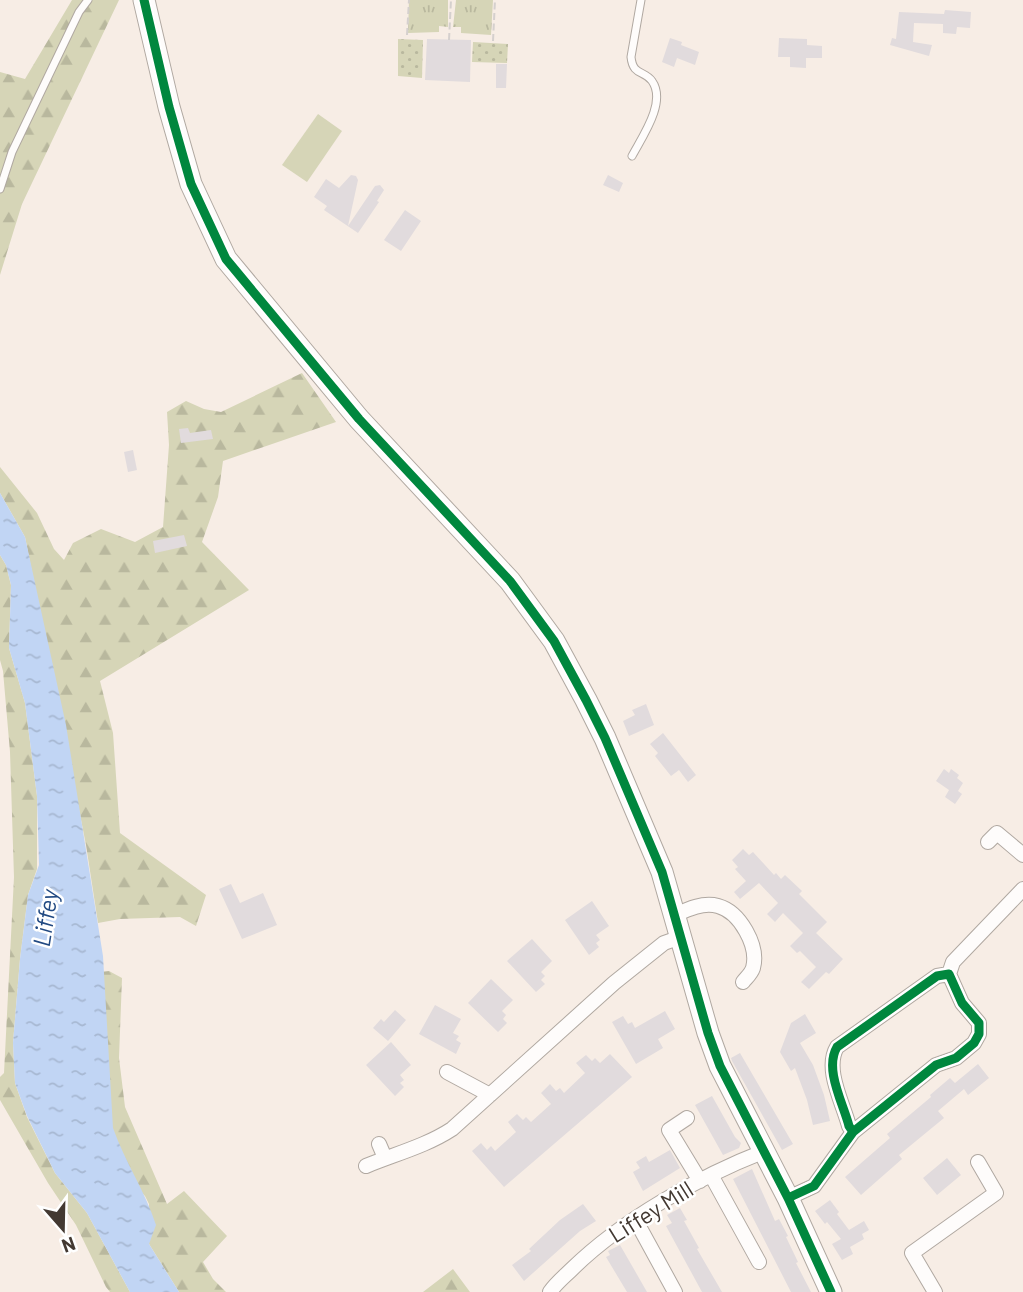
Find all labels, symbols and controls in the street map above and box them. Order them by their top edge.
water label: Liffey [26,886,64,948]
street label: Liffey Mill [603,1174,698,1248]
north arrow [28,1194,98,1264]
text: N [59,1232,79,1258]

